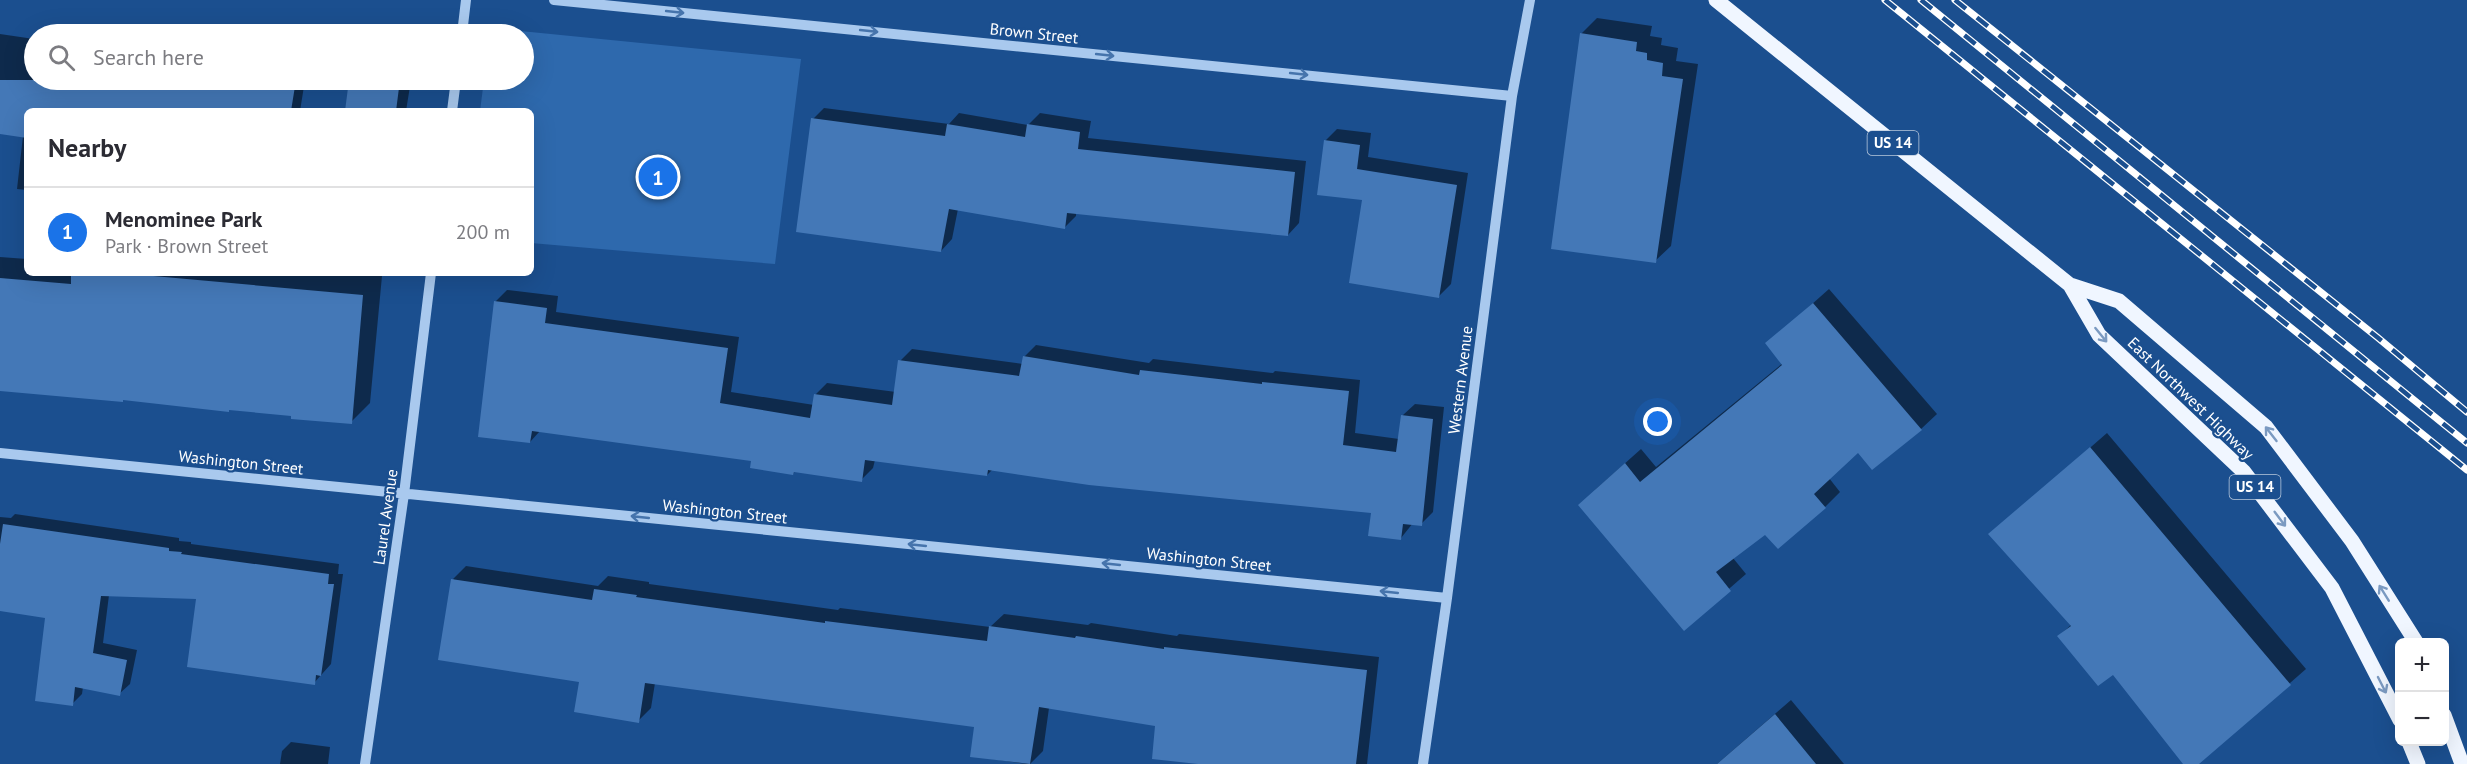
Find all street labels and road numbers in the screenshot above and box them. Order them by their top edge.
street label: Brown Street [989,18,1080,48]
road number: US 14 [1868,131,1918,155]
street label: Western Avenue [1443,325,1477,435]
street label: East Northwest Highway [2124,332,2259,464]
street label: Washington Street [178,446,305,479]
street label: Laurel Avenue [368,468,402,566]
road number: US 14 [2230,475,2280,499]
street label: Washington Street [662,495,789,528]
street label: Washington Street [1146,543,1273,576]

